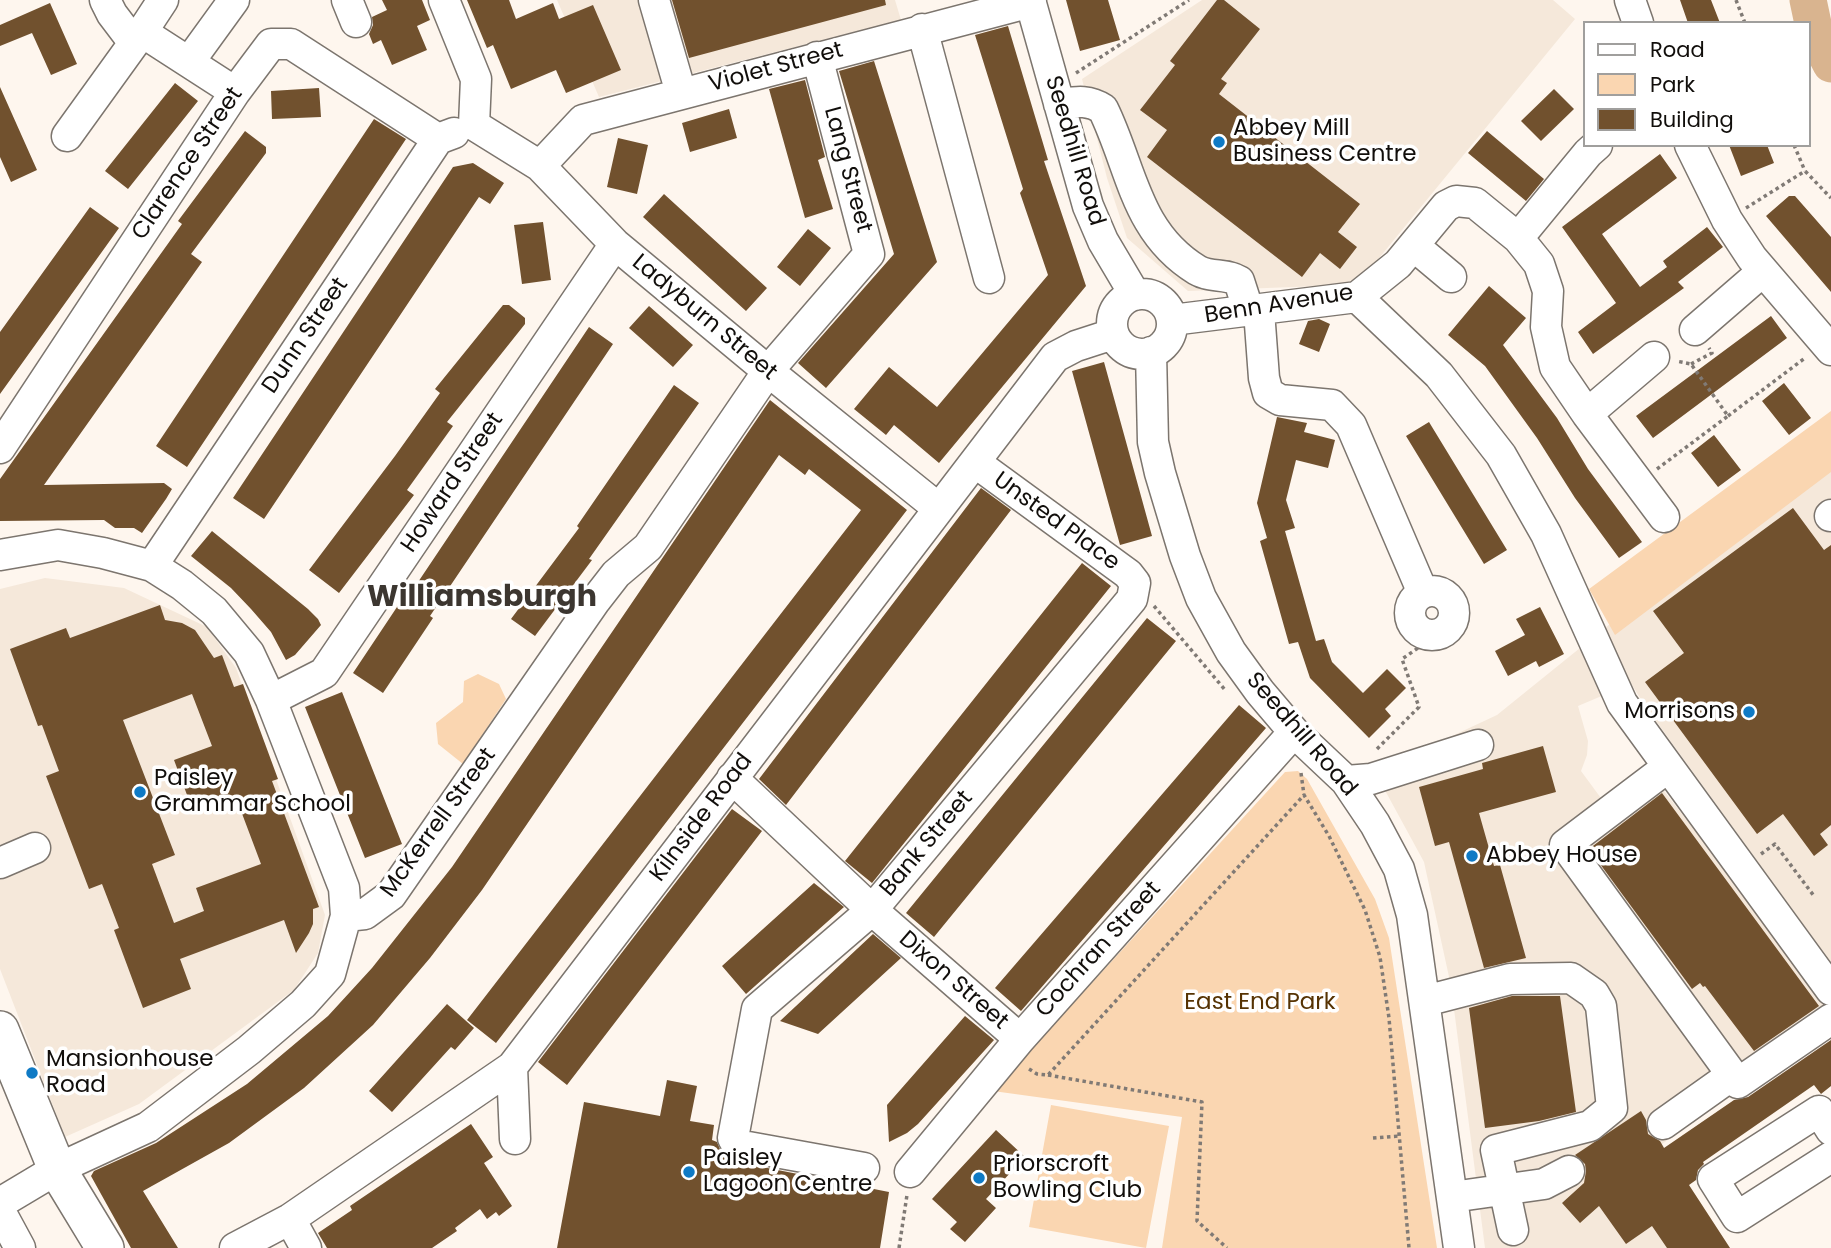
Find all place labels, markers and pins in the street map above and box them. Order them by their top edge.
place label: Abbey Mill Business Centre [1233,115,1417,169]
marker: Abbey Mill Business Centre [1211,134,1227,150]
place label: Morrisons [1624,698,1735,726]
marker: Morrisons [1741,704,1757,720]
place label: Paisley Grammar School [154,765,351,819]
marker: Paisley Grammar School [132,784,148,800]
place label: Abbey House [1486,842,1638,870]
marker: Abbey House [1464,848,1480,864]
place label: Mansionhouse Road [46,1046,214,1100]
marker: Mansionhouse Road [24,1065,40,1081]
place label: Paisley Lagoon Centre [703,1145,872,1199]
place label: Priorscroft Bowling Club [993,1151,1142,1205]
marker: Paisley Lagoon Centre [681,1164,697,1180]
marker: Priorscroft Bowling Club [971,1170,987,1186]

